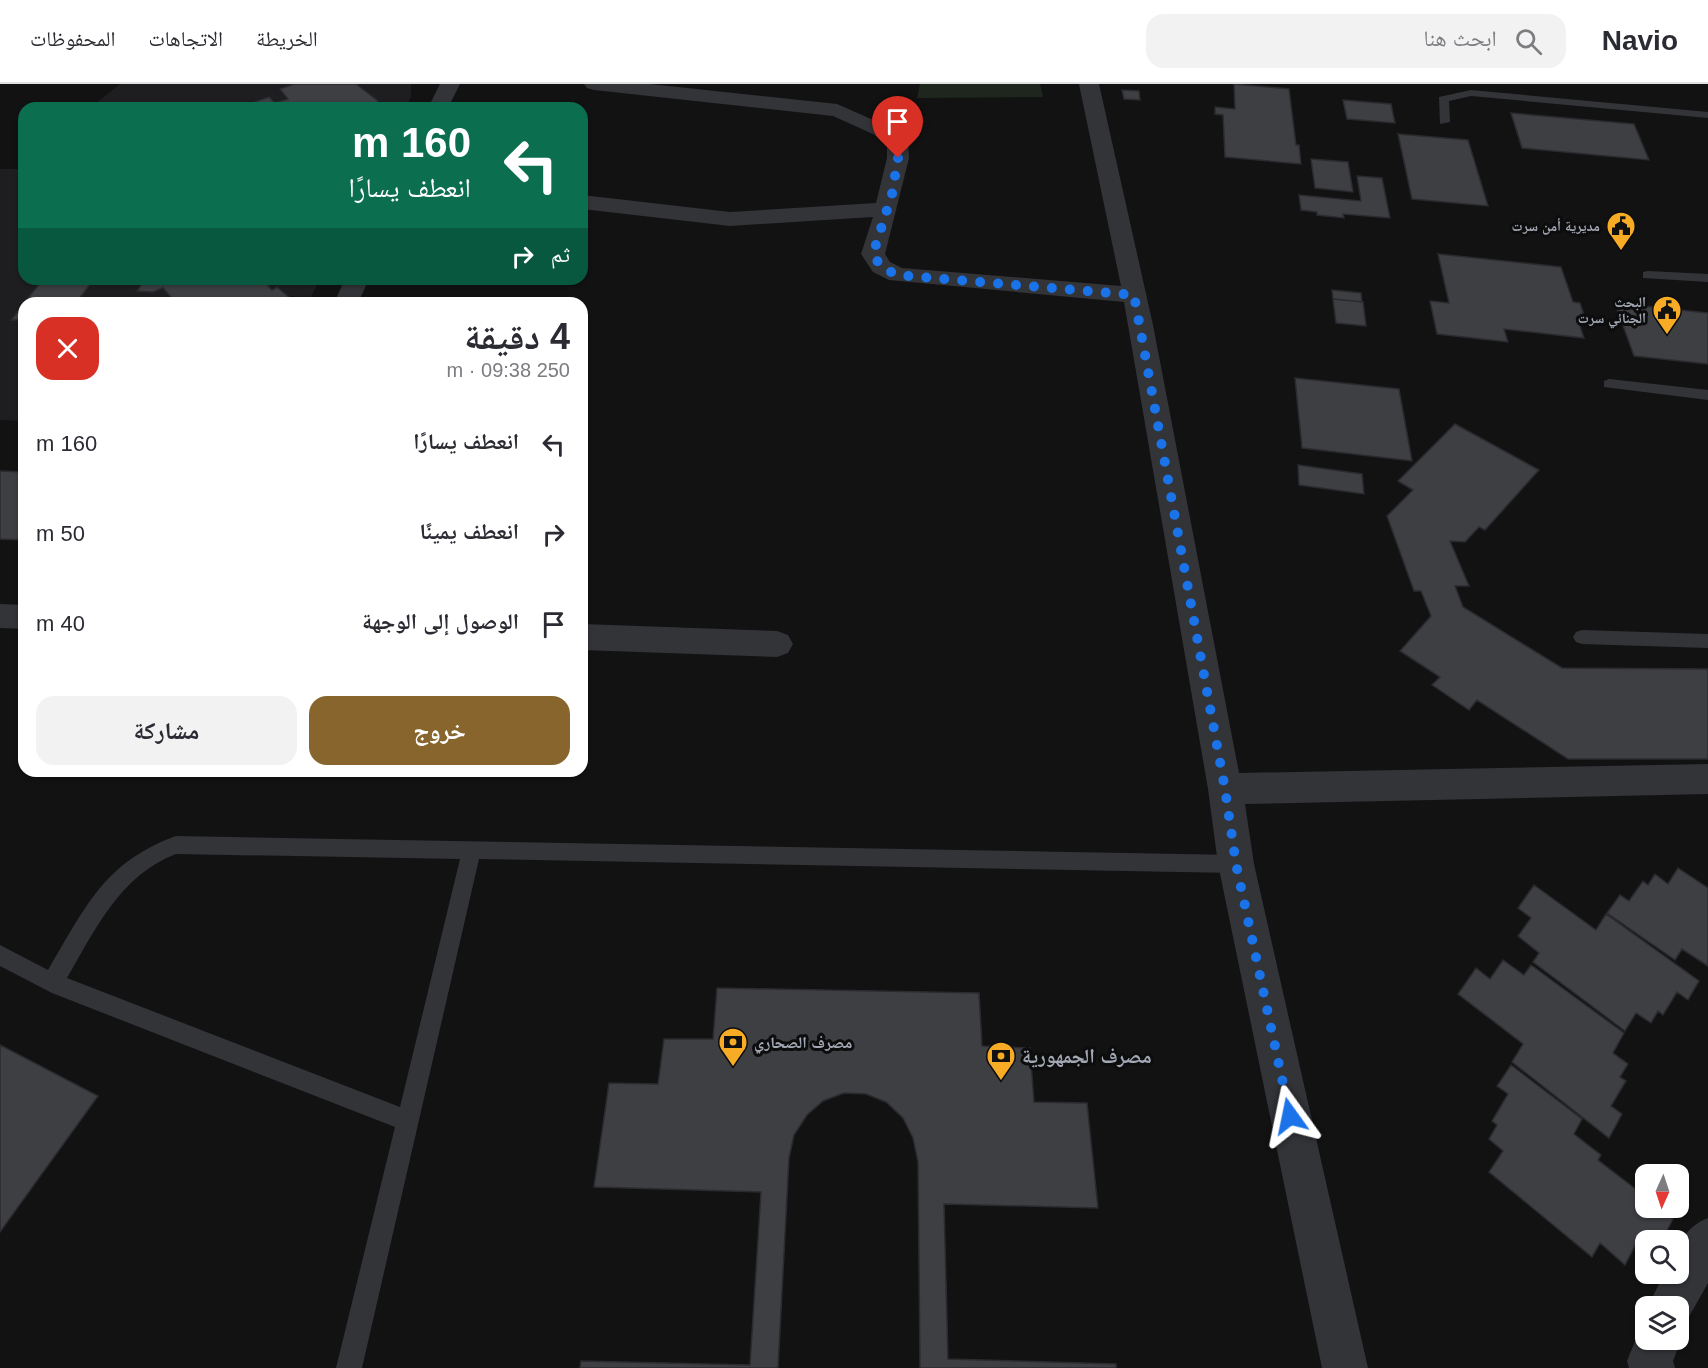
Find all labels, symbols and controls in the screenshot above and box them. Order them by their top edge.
search box [1146,14,1566,68]
icon: search [1512,25,1545,58]
text: Navio [1602,25,1678,56]
text: ابحث هنا [1424,26,1497,51]
text: المحفوظات [30,27,115,50]
text: الاتجاهات [148,27,223,50]
text: الخريطة [256,27,318,50]
pin [872,96,923,158]
icon: arrive [881,105,914,138]
text: 160 m [352,119,471,166]
icon: left [492,126,570,204]
text: انعطف يسارًا [349,173,471,203]
public building icon: مديرية أمن سرت [1605,210,1637,252]
place label: مديرية أمن سرت [1512,218,1600,235]
icon: right [506,240,539,273]
text: ثم [551,242,570,267]
place label: البحث الجنائي سرت [1578,294,1646,329]
public building icon: البحث الجنائي سرت [1651,294,1683,336]
text: 4 دقيقة [464,316,570,357]
button: close [36,317,99,380]
text: 250 m · 09:38 [447,359,570,381]
icon: left [537,428,570,461]
text: انعطف يسارًا [413,429,519,454]
text: 160 m [36,431,97,456]
icon: right [537,518,570,551]
text: انعطف يمينًا [420,519,519,544]
text: 50 m [36,521,85,546]
icon: arrive [537,608,570,641]
text: الوصول إلى الوجهة [362,609,519,634]
text: 40 m [36,611,85,636]
button: مشاركة [36,696,297,765]
button: خروج [309,696,570,765]
bank icon: مصرف الصحاري [717,1026,749,1068]
place label: مصرف الصحاري [754,1034,852,1054]
bank icon: مصرف الجمهورية [985,1040,1017,1082]
place label: مصرف الجمهورية [1022,1045,1152,1068]
position arrow [1258,1084,1322,1148]
north arrow [1635,1164,1689,1218]
map controls [1635,1164,1689,1350]
button: search [1635,1230,1689,1284]
button: layers [1635,1296,1689,1350]

